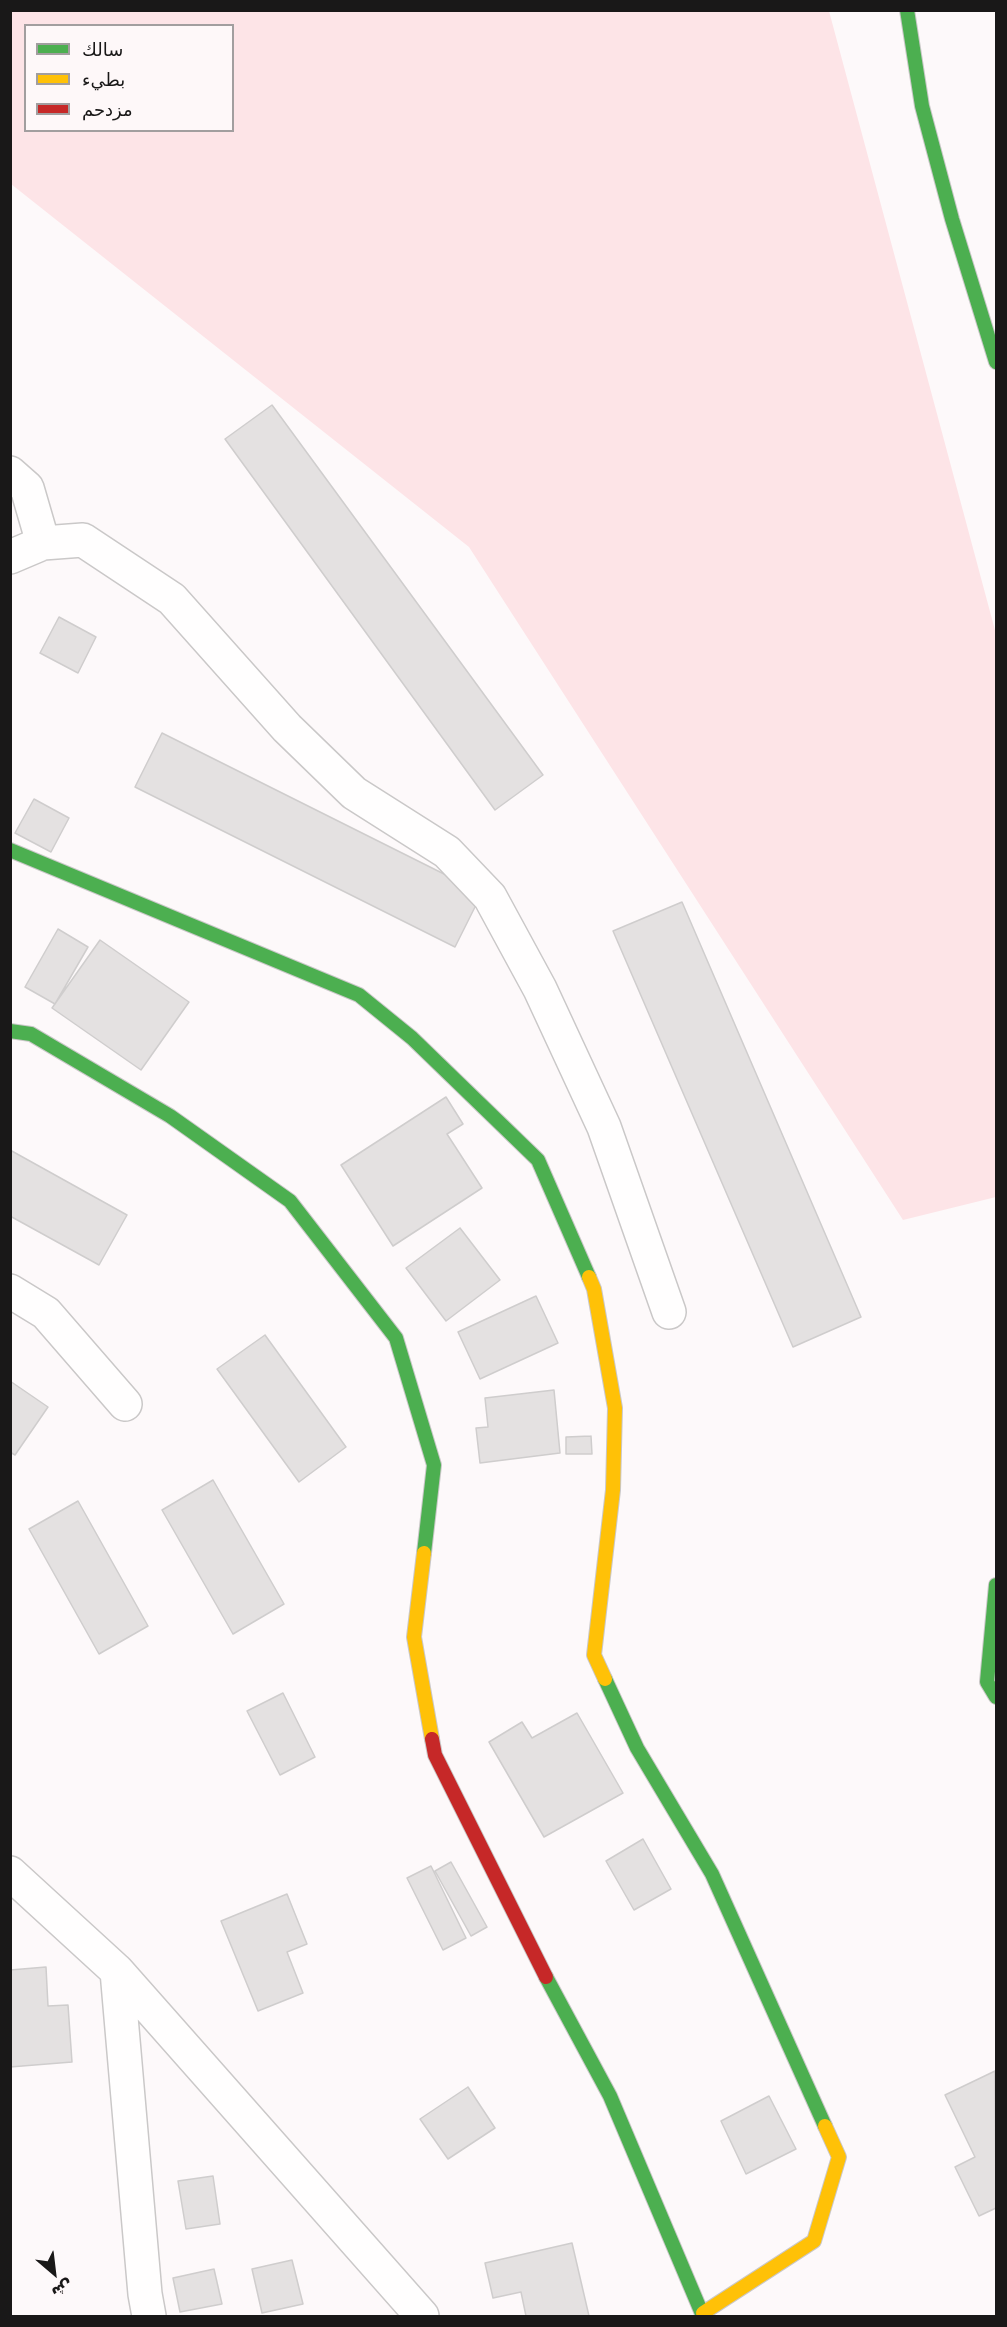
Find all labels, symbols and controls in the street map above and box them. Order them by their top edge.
legend [24,24,234,132]
text: سالك [82,39,123,60]
text: بطيء [82,69,125,90]
text: مزدحم [82,99,133,120]
north arrow [24,2243,84,2303]
text: ش [48,2276,77,2303]

